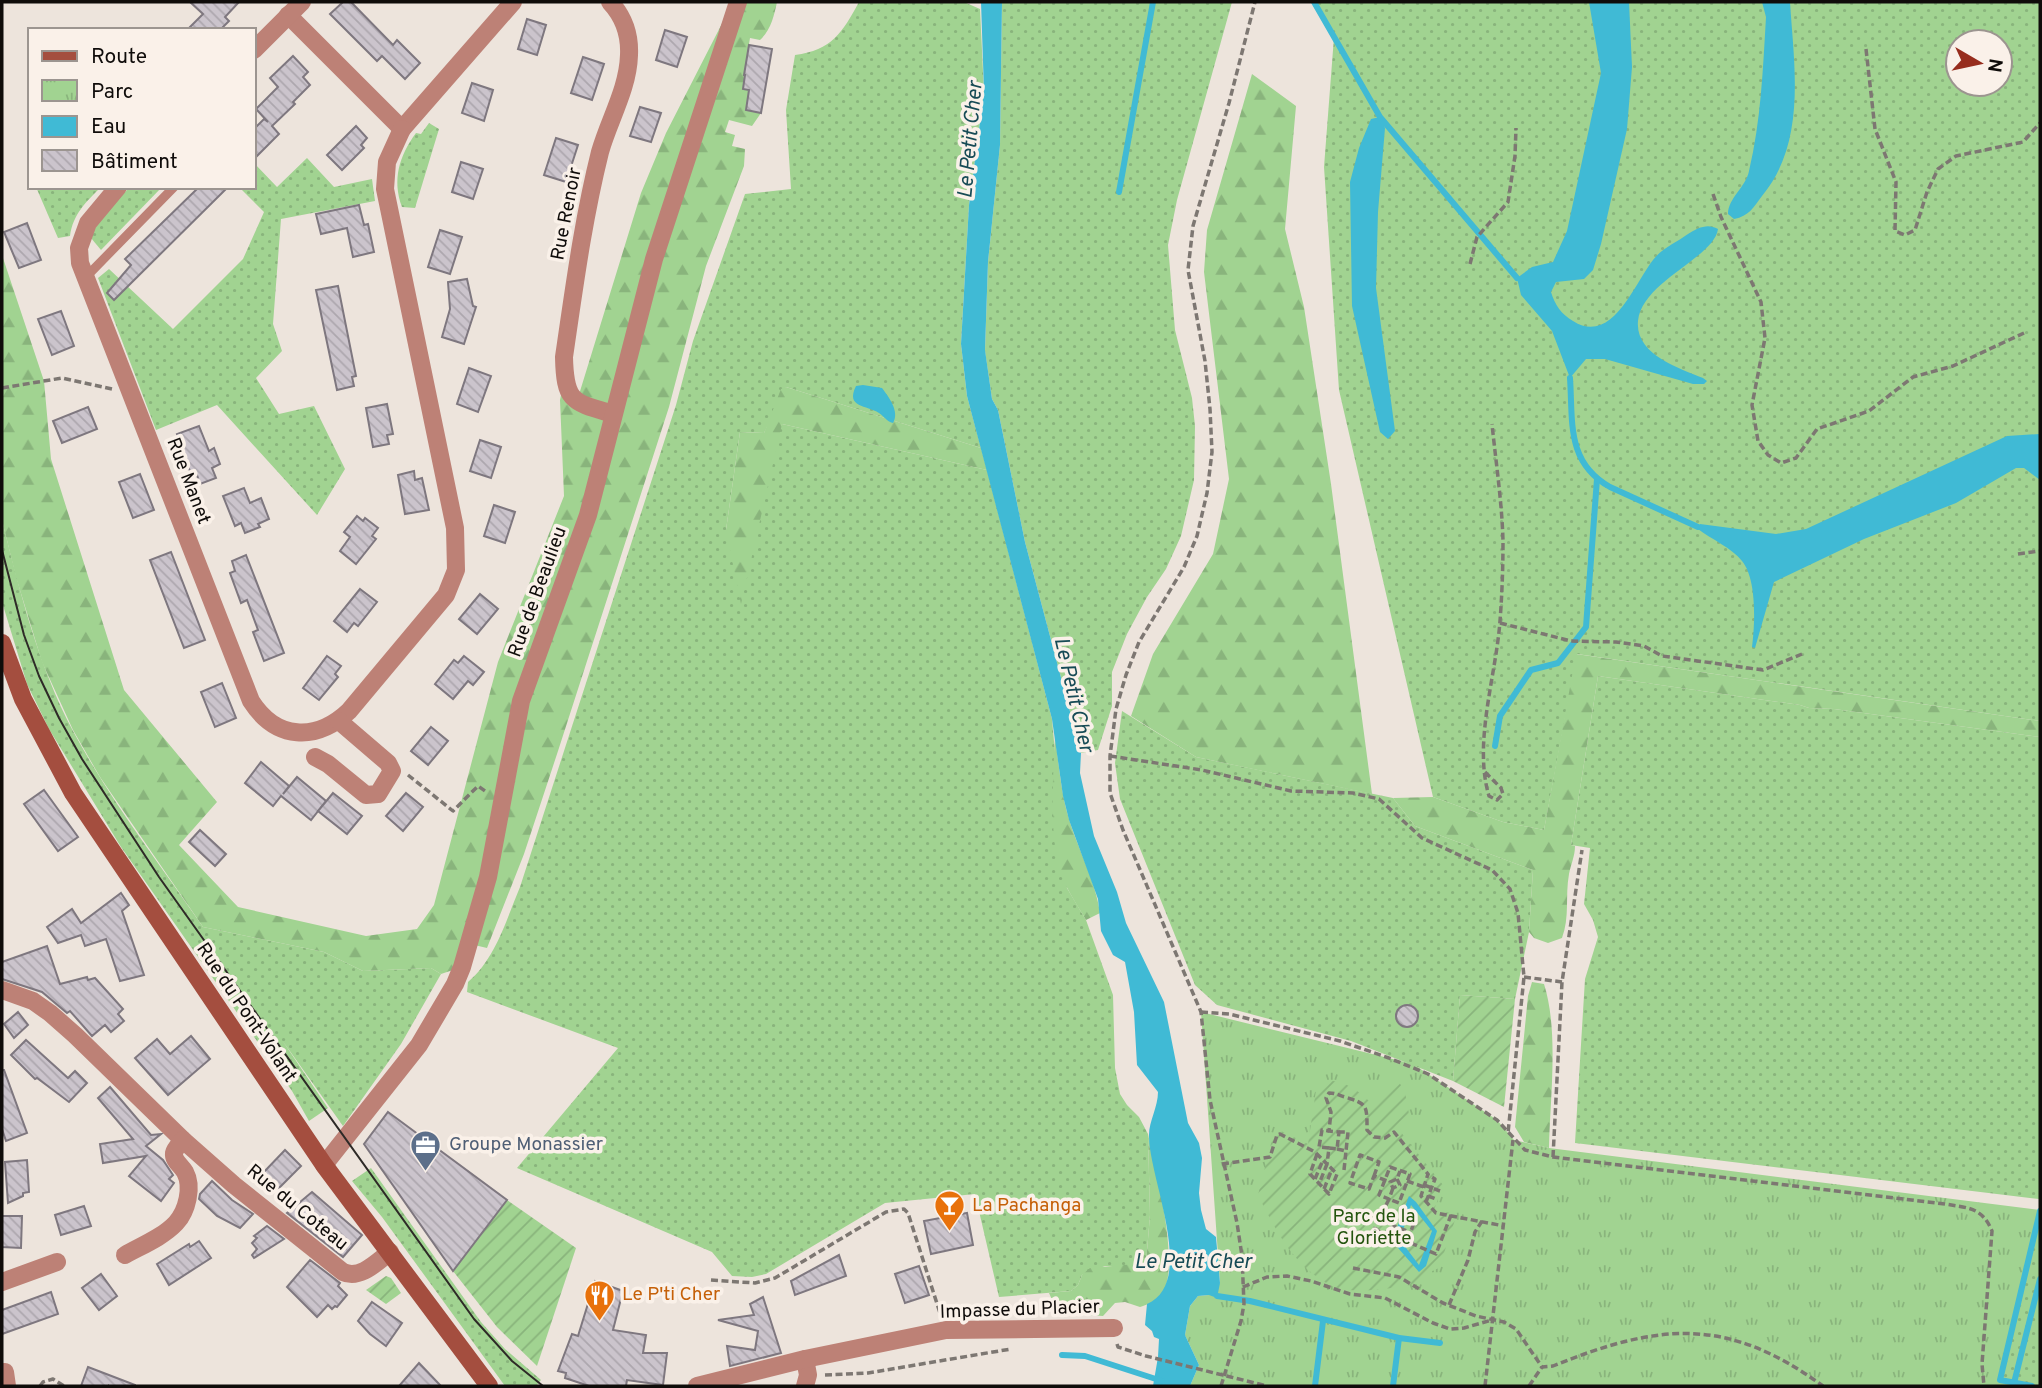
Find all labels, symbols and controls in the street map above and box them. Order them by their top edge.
legend [28,28,256,189]
north arrow [1944,28,2014,98]
text: Route [91,44,147,71]
text: N [1981,57,2007,74]
water label: Le Petit Cher [952,78,990,200]
text: Parc [91,79,133,106]
text: Eau [91,114,126,141]
text: Bâtiment [91,149,178,176]
street label: Rue Renoir [546,165,588,262]
street label: Rue Manet [161,434,215,528]
street label: Rue de Beaulieu [503,523,573,661]
water label: Le Petit Cher [1047,635,1100,757]
street label: Rue du Pont-Volant [190,939,302,1087]
office icon: Groupe Monassier [409,1128,443,1172]
place label: Groupe Monassier [449,1133,604,1157]
street label: Rue du Coteau [241,1160,353,1256]
bar icon: La Pachanga [932,1189,966,1233]
place label: La Pachanga [972,1194,1081,1218]
park label: Parc de la Gloriette [1332,1205,1416,1251]
water label: Le Petit Cher [1134,1249,1254,1276]
restaurant icon: Le P'ti Cher [582,1278,616,1322]
place label: Le P'ti Cher [622,1283,721,1307]
street label: Impasse du Placier [940,1295,1101,1325]

